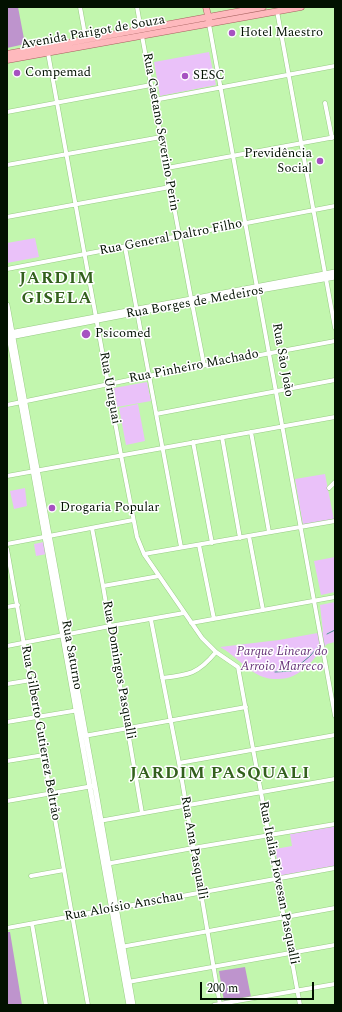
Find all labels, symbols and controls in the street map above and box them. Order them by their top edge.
street label: Avenida Parigot de Souza [19,13,167,53]
place label: Hotel Maestro [240,25,323,41]
marker: Hotel Maestro [227,28,237,38]
street label: Rua Caetano Severino Perin [138,52,182,212]
place label: Compemad [25,65,91,81]
marker: Compemad [12,68,22,78]
place label: SESC [193,68,225,84]
marker: SESC [180,71,190,81]
place label: Previdência Social [244,146,312,177]
marker: Previdência Social [315,156,325,166]
street label: Rua General Daltro Filho [98,217,244,259]
district label: JARDIM GISELA [19,270,95,310]
street label: Rua Borges de Medeiros [125,283,265,323]
street label: Rua São João [268,322,296,398]
place label: Psicomed [95,326,151,342]
marker: Psicomed [80,328,92,340]
street label: Rua Pinheiro Machado [128,347,260,387]
street label: Rua Uruguai [95,351,123,425]
place label: Drogaria Popular [60,500,159,516]
marker: Drogaria Popular [47,503,57,513]
street label: Rua Domingos Pasqualli [98,599,138,741]
street label: Rua Saturno [57,619,85,691]
street label: Rua Gilberto Gutierrez Beltrão [17,644,63,822]
park label: Parque Linear do Arroio Marreco [236,644,328,675]
district label: JARDIM PASQUALI [130,765,310,785]
street label: Rua Ana Pasqualli [176,795,210,901]
street label: Rua Italia Piovesan Pasqualli [254,800,302,966]
street label: Rua Aloísio Anschau [63,889,185,925]
scale bar [202,974,316,1000]
text: 200 m [207,979,238,998]

